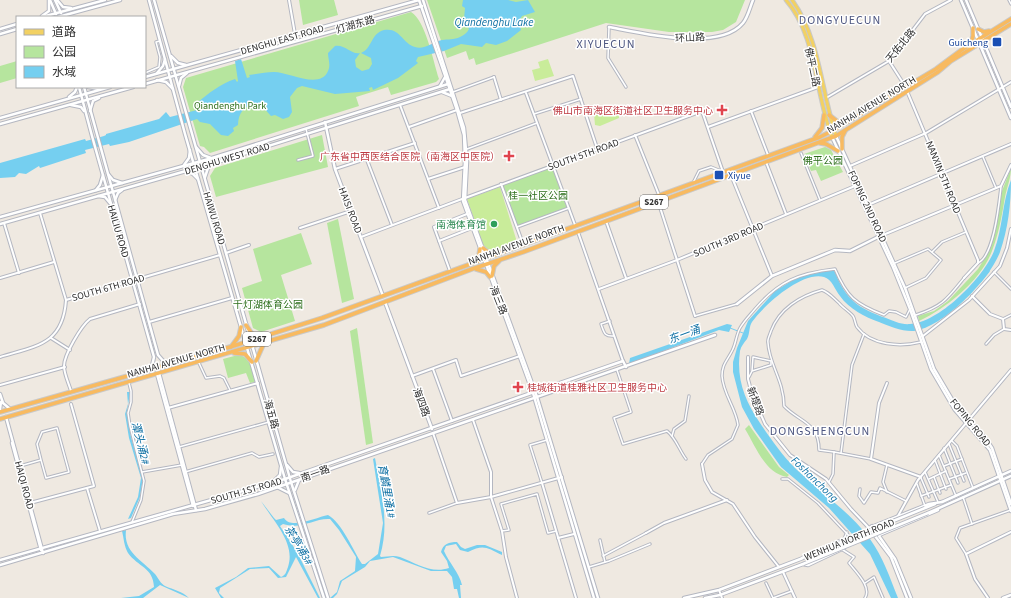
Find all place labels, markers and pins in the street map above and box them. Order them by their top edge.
place label: Guicheng [948,36,988,50]
marker: Guicheng [991,36,1003,48]
place label: 佛山市南海区街道社区卫生服务中心 [552,104,713,118]
marker: 佛山市南海区街道社区卫生服务中心 [716,104,728,116]
place label: 广东省中西医结合医院（南海区中医院） [320,150,500,164]
marker: 广东省中西医结合医院（南海区中医院） [503,150,515,162]
marker: Xiyue [713,169,725,181]
place label: Xiyue [728,169,751,183]
place label: 南海体育馆 [436,218,486,232]
marker: 南海体育馆 [489,219,499,229]
marker: 桂城街道桂雅社区卫生服务中心 [512,381,524,393]
place label: 桂城街道桂雅社区卫生服务中心 [527,381,667,395]

